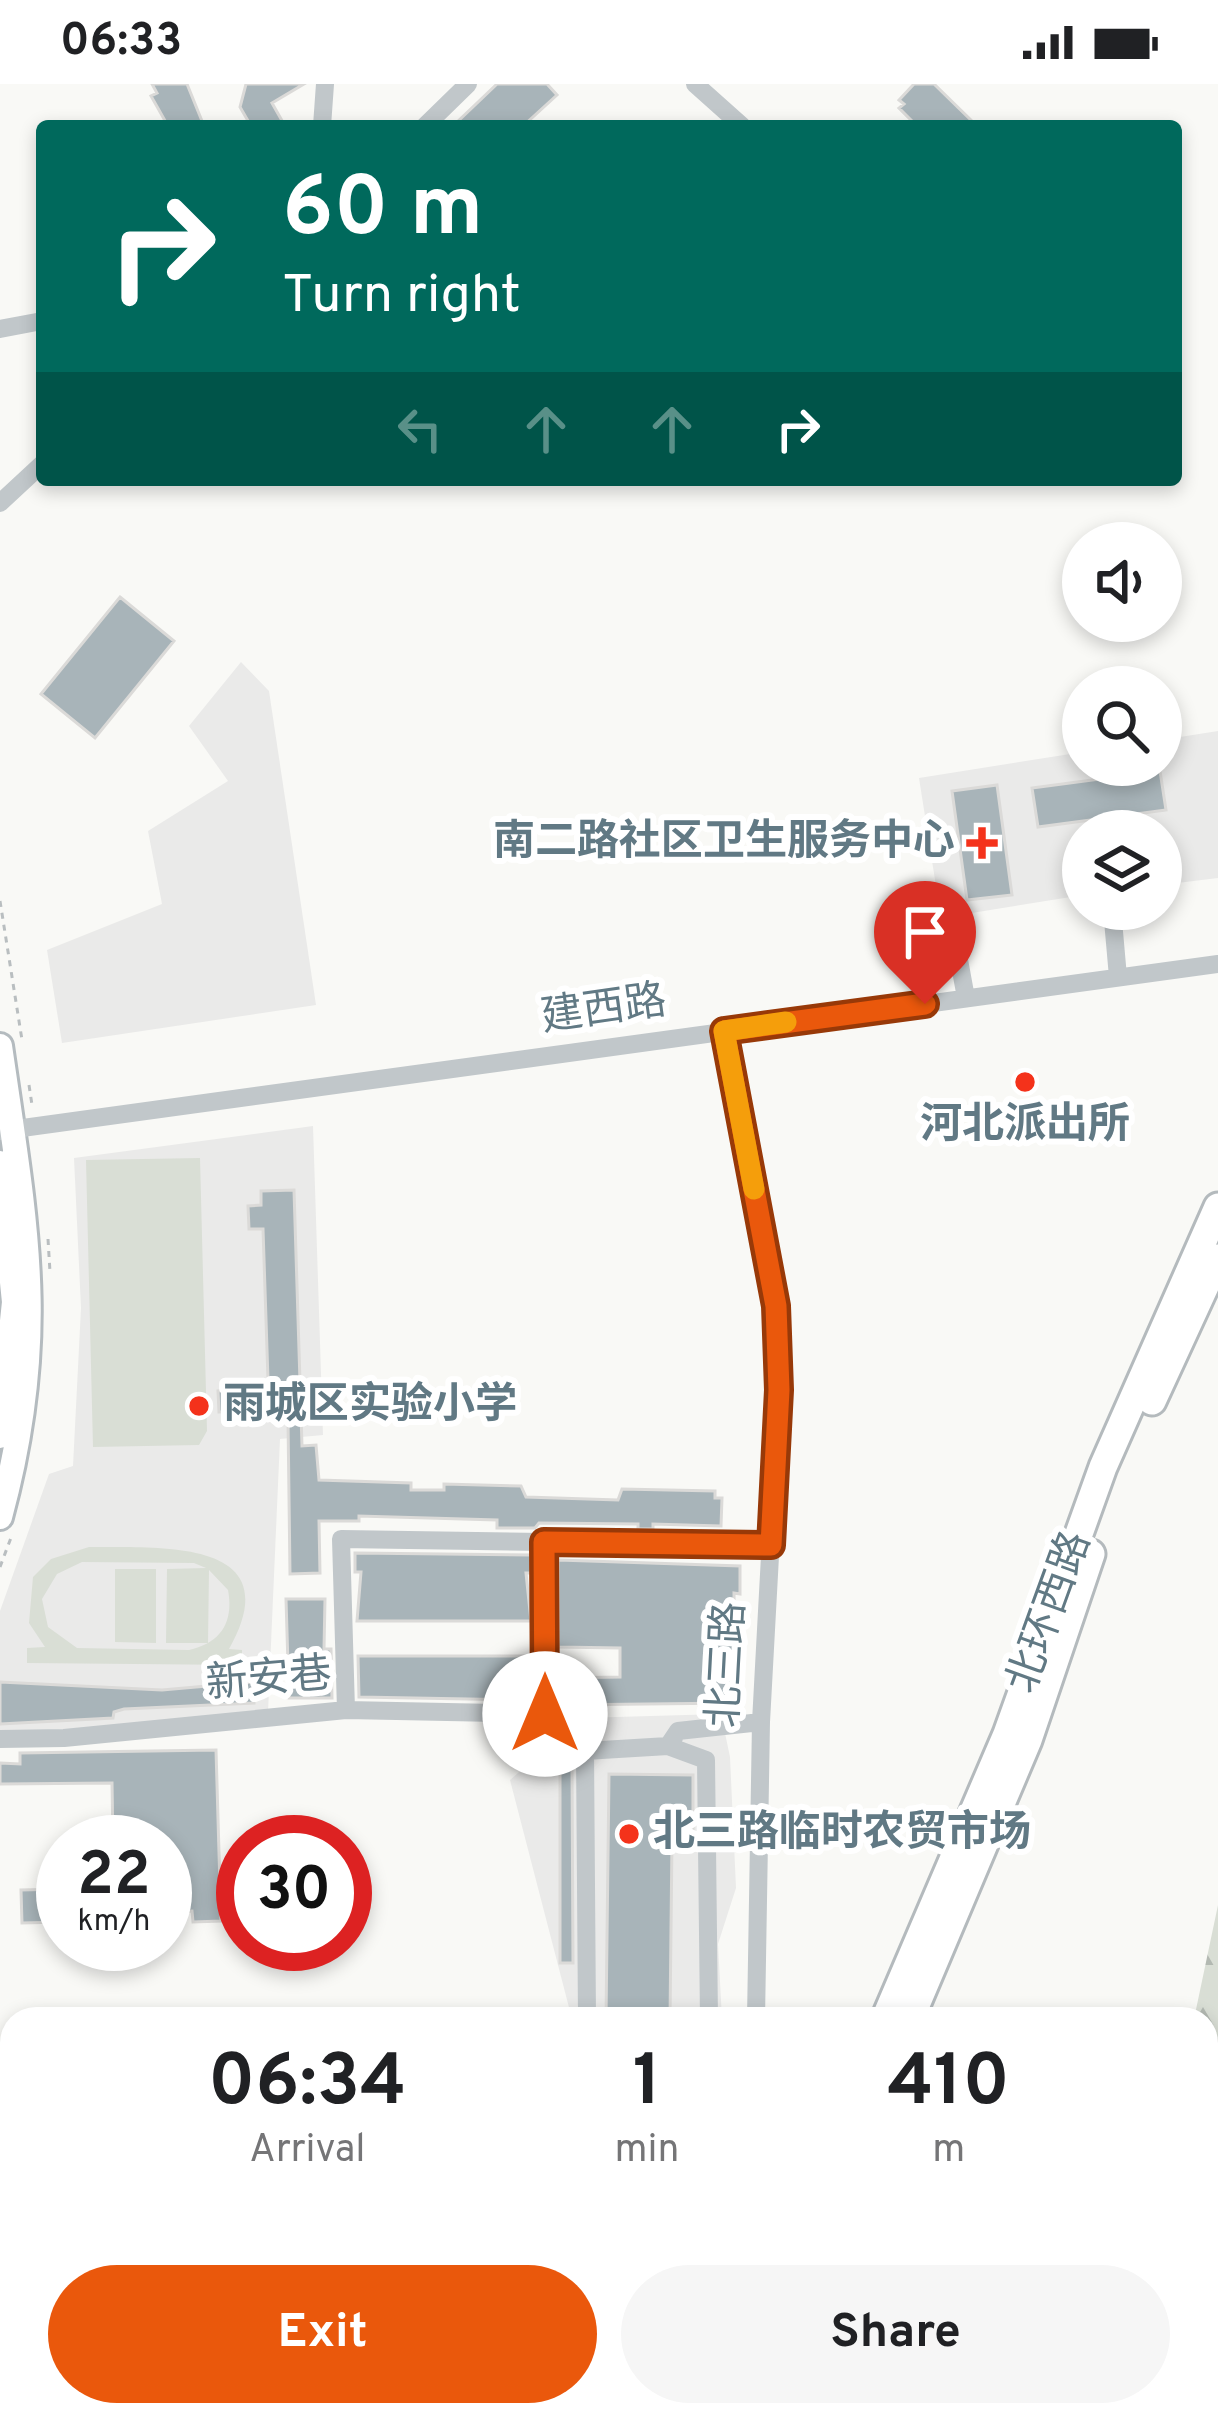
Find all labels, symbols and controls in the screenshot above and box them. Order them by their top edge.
text: 06:33 [60,14,182,71]
text: 60 m [282,159,483,265]
icon: right [84,168,240,324]
text: Turn right [282,263,521,332]
icon: left [387,396,453,462]
icon: ahead [513,396,579,462]
icon: ahead [639,396,705,462]
icon: right [765,396,831,462]
map controls [1062,522,1182,930]
button: sound [1062,522,1182,642]
button: search [1062,666,1182,786]
button: layers [1062,810,1182,930]
place label: 南二路社区卫生服务中心 [493,817,955,870]
marker: 南二路社区卫生服务中心 [966,827,998,859]
pin [874,881,976,1004]
icon: arrive [892,899,958,965]
street label: 建西路 [538,976,670,1046]
marker: 河北派出所 [1012,1069,1038,1095]
place label: 河北派出所 [920,1100,1130,1153]
place label: 雨城区实验小学 [223,1380,517,1433]
marker: 雨城区实验小学 [186,1393,212,1419]
street label: 北环西路 [997,1525,1105,1701]
street label: 北三路 [699,1601,759,1729]
street label: 新安巷 [204,1649,334,1713]
position arrow [482,1651,608,1777]
place label: 北三路临时农贸市场 [653,1808,1031,1861]
speed limit sign: 30 [216,1815,372,1971]
marker: 北三路临时农贸市场 [616,1821,642,1847]
text: 22 [77,1840,151,1916]
text: km/h [78,1904,150,1941]
text: 06:34 [208,2039,407,2131]
text: 1 [633,2039,661,2131]
text: 410 [888,2039,1010,2131]
text: Arrival [249,2127,365,2176]
text: min [615,2127,679,2176]
text: m [932,2127,965,2176]
button: Exit [48,2265,597,2403]
button: Share [621,2265,1170,2403]

